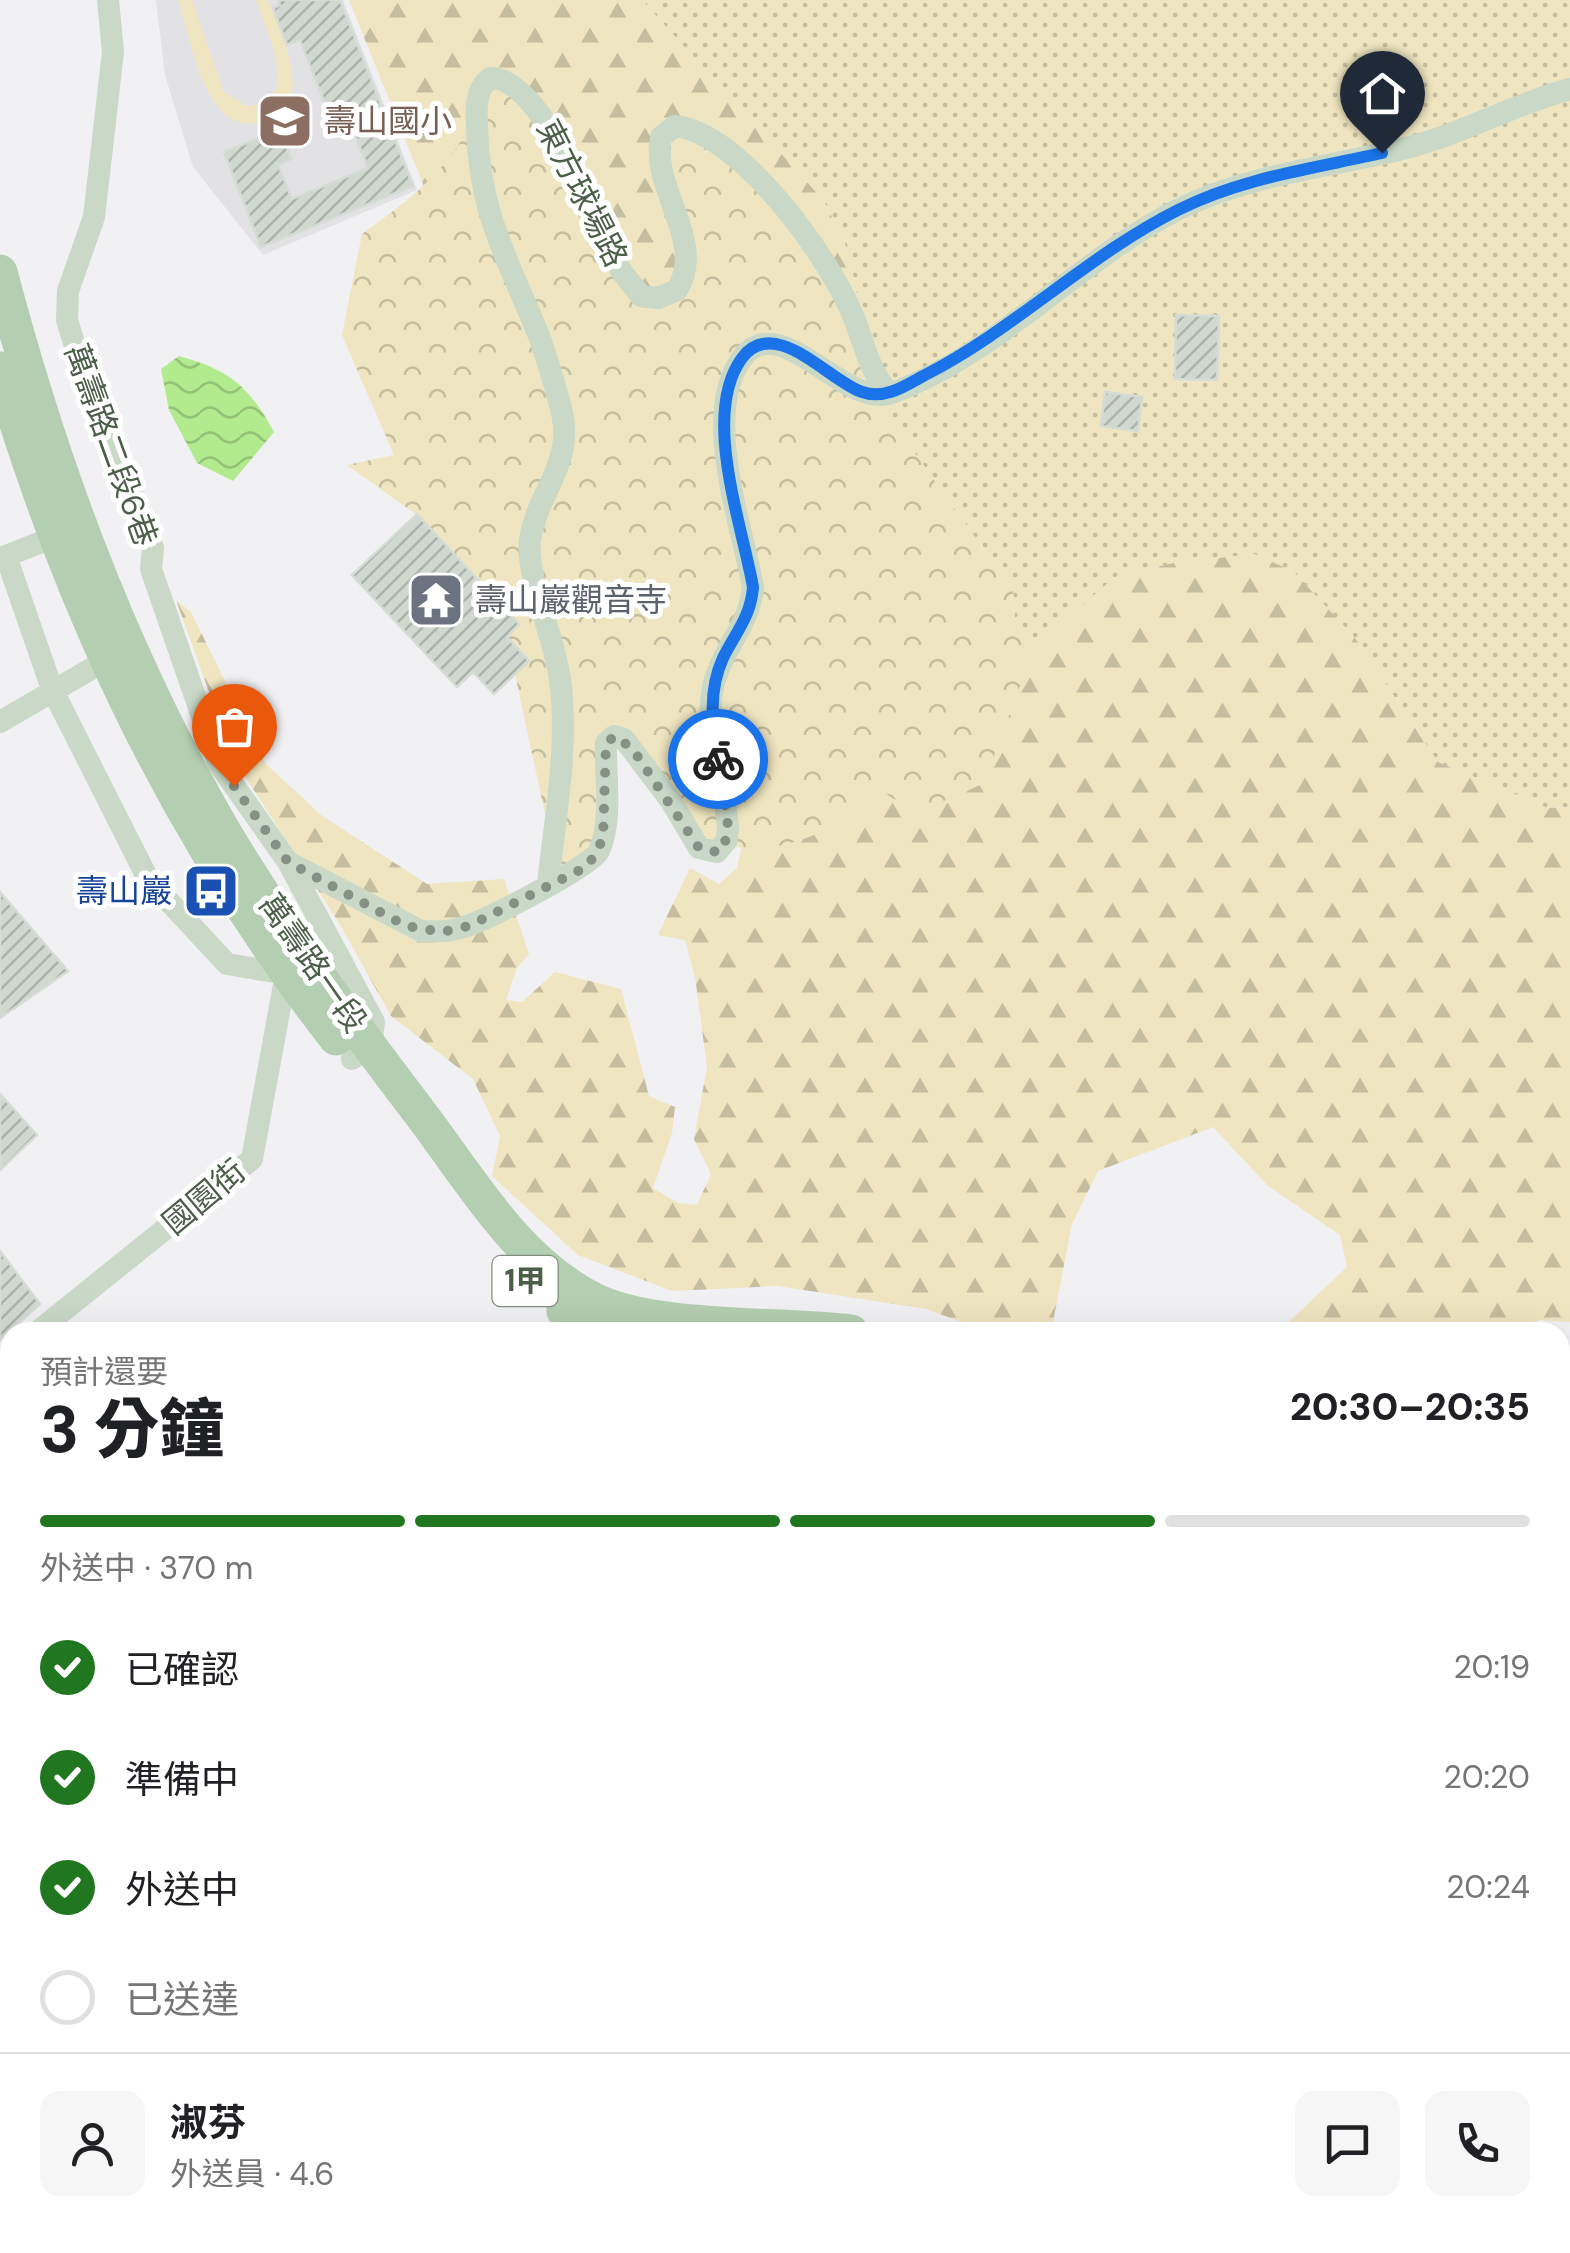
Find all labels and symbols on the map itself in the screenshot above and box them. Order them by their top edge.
pin [1340,51,1425,154]
school or university icon: 壽山國小 [255,91,315,151]
place label: 壽山國小 [324,100,452,142]
street label: 東方球場路 [527,112,637,274]
street label: 萬壽路二段6巷 [55,338,167,552]
temple icon: 壽山巖觀音寺 [406,570,466,630]
place label: 壽山巖觀音寺 [475,579,667,621]
pin [192,684,277,787]
courier [668,709,768,809]
bus stop icon: 壽山巖 [181,861,241,921]
place label: 壽山巖 [76,870,172,912]
street label: 萬壽路一段 [250,885,376,1041]
street label: 國園街 [154,1150,254,1244]
road number: 1甲 [492,1256,558,1306]

